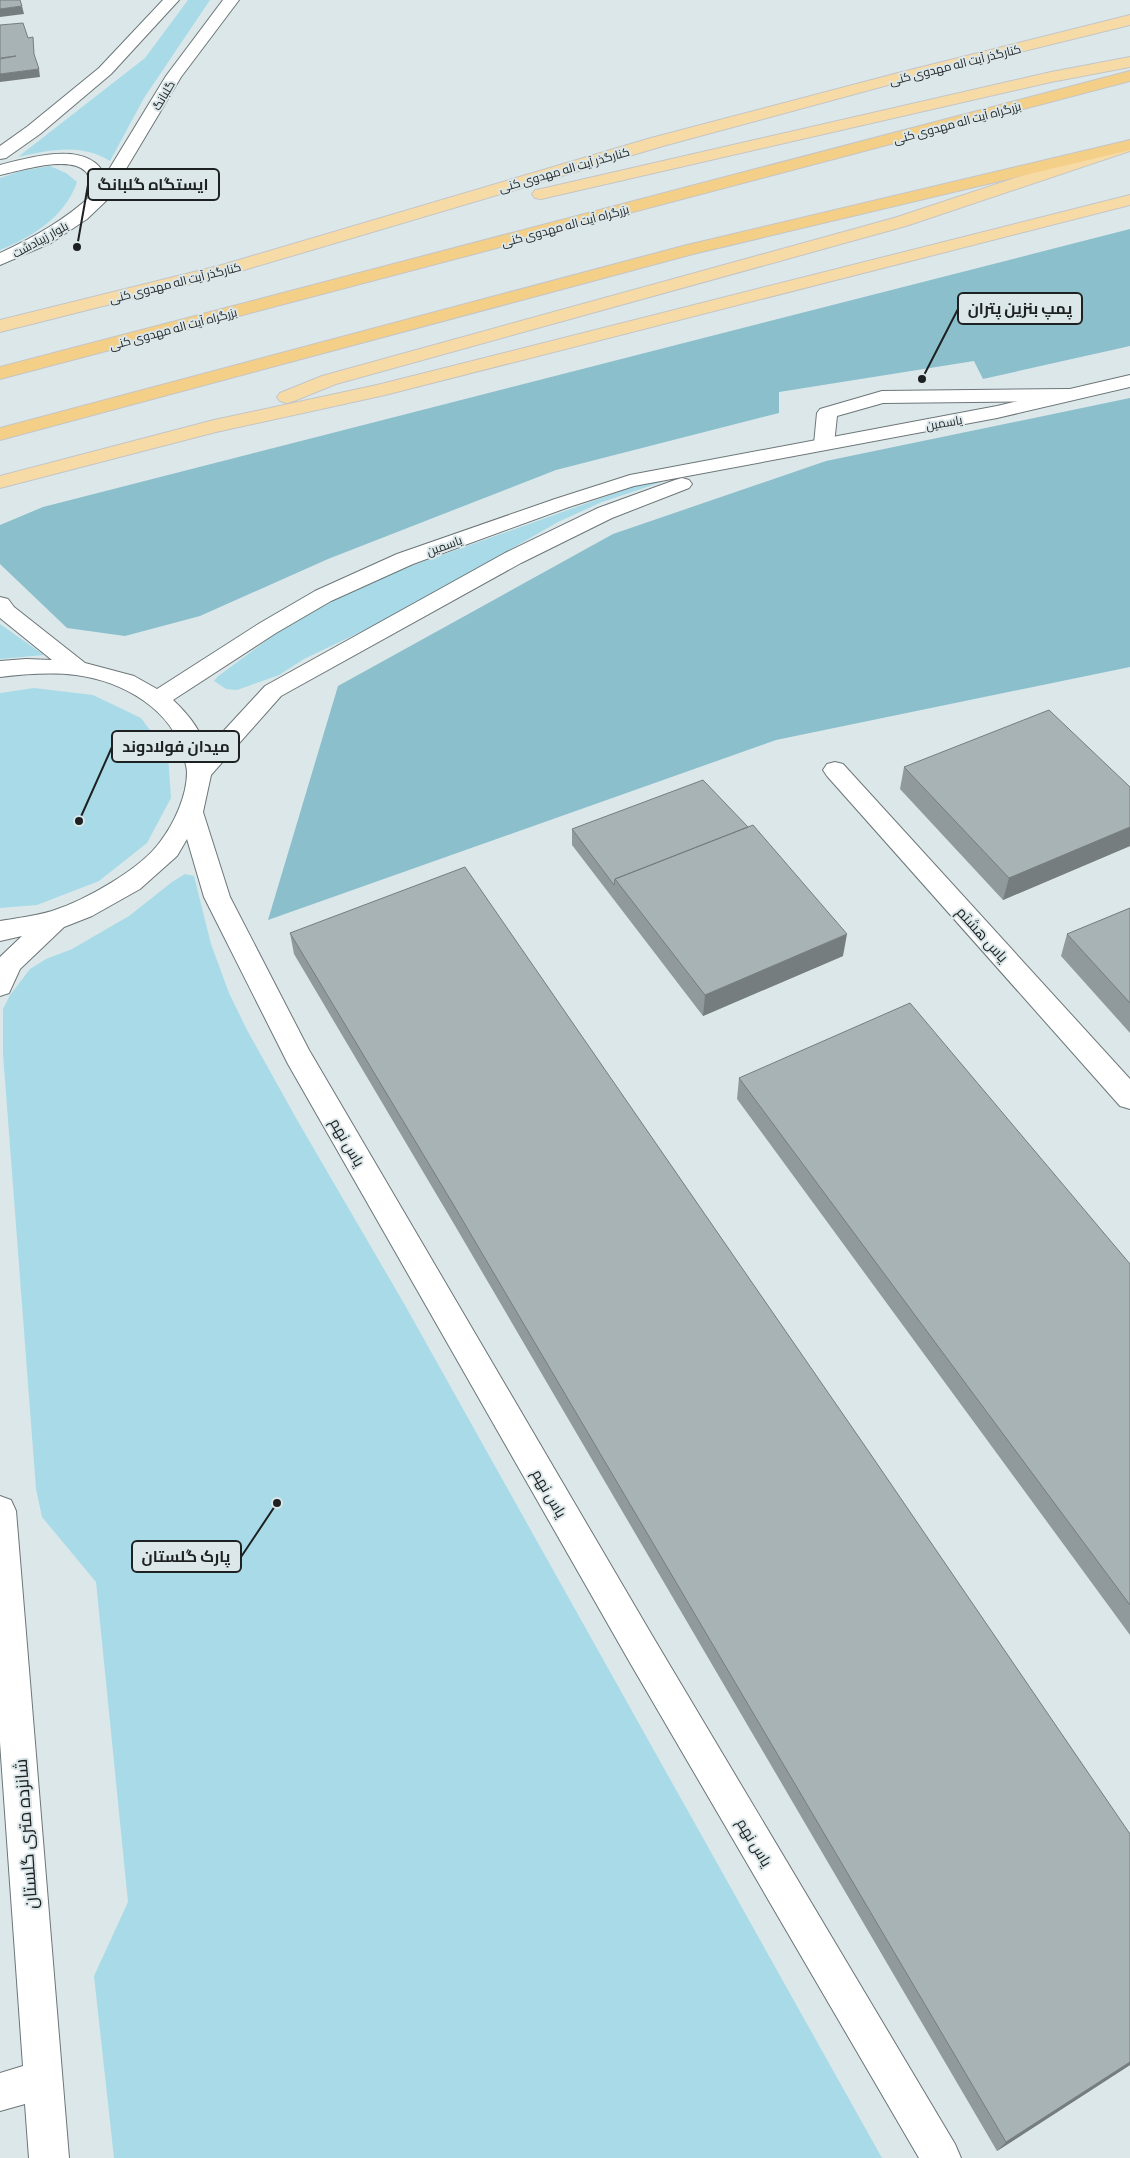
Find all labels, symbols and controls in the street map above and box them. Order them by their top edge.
street label: کنارگذر آیت اله مهدوی کنی [888,41,1023,88]
street label: گلبانگ [149,78,178,113]
street label: بزرگراه آیت اله مهدوی کنی [892,98,1023,147]
street label: کنارگذر آیت اله مهدوی کنی [497,144,631,195]
callout: ایستگاه گلبانگ [88,169,219,200]
text: ایستگاه گلبانگ [98,174,208,193]
street label: بزرگراه آیت اله مهدوی کنی [500,201,631,250]
street label: بلوار زیبادشت [10,218,71,261]
street label: کنارگذر آیت اله مهدوی کنی [108,259,243,306]
callout: پمپ بنزین پتران [958,293,1082,324]
text: پمپ بنزین پتران [968,298,1073,320]
street label: بزرگراه آیت اله مهدوی کنی [108,304,239,353]
street label: یاسمین [925,412,964,433]
street label: یاسمین [424,532,465,559]
callout: میدان فولادوند [112,731,239,762]
text: میدان فولادوند [122,736,230,756]
street label: یاس هشتم [952,902,1013,967]
street label: یاس نهم [325,1114,369,1171]
street label: یاس نهم [527,1465,571,1522]
callout: پارک گلستان [132,1541,241,1572]
text: پارک گلستان [142,1546,231,1568]
street label: شانزده متری گلستان [9,1758,42,1910]
street label: یاس نهم [732,1815,776,1870]

